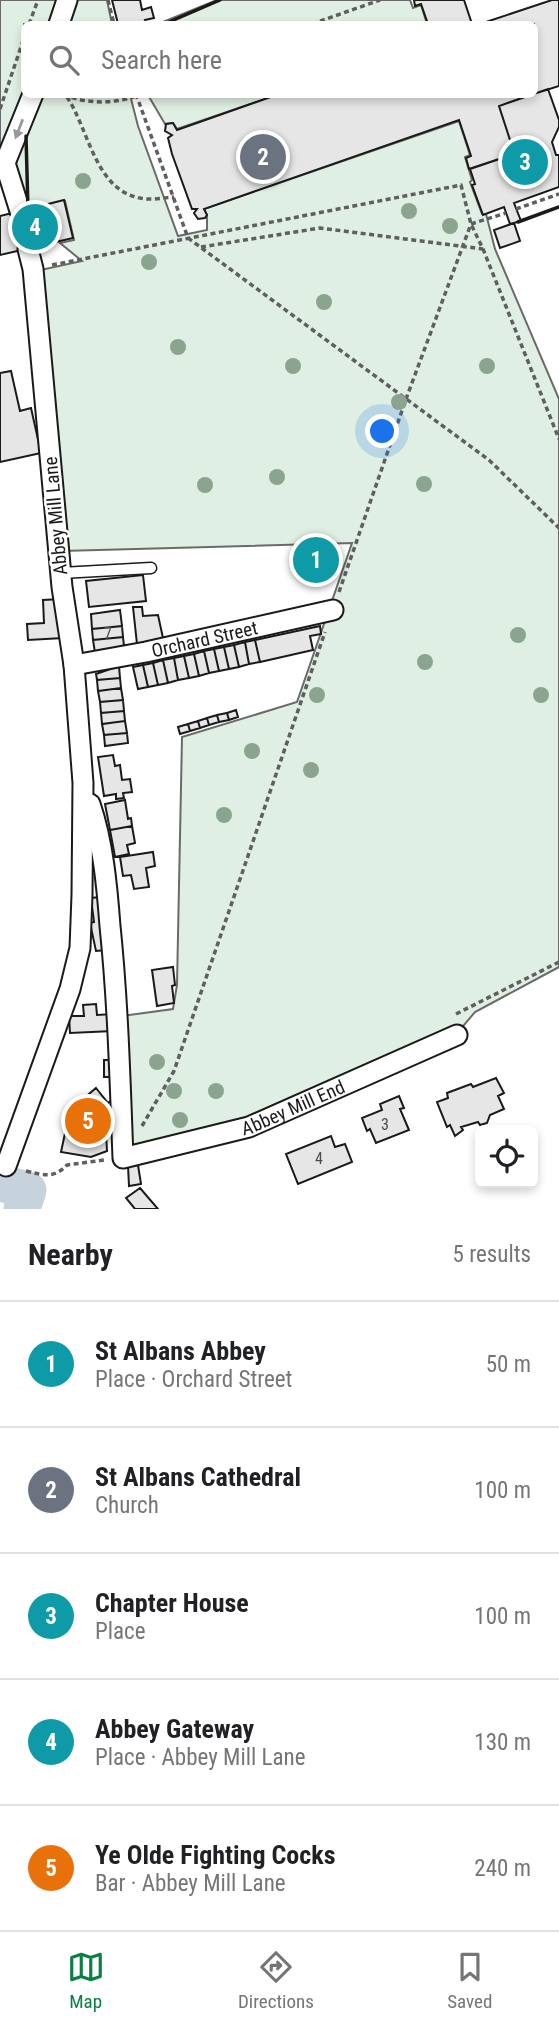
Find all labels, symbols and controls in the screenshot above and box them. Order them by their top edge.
search box [21,21,538,98]
icon: search [45,41,83,79]
text: Search here [101,45,222,75]
one-way arrow [14,119,25,140]
pin: 2 [240,131,286,183]
pin: 3 [502,136,548,188]
pin: 4 [12,201,58,253]
your location [365,414,399,448]
street label: Abbey Mill Lane [39,456,72,576]
pin: 1 [293,534,339,586]
street label: Orchard Street [149,616,260,662]
house number: 7 [104,624,112,643]
street label: Abbey Mill End [239,1075,348,1140]
pin: 5 [65,1095,111,1147]
house number: 3 [381,1115,389,1134]
map controls [475,1125,538,1188]
button: locate [475,1125,538,1188]
house number: 4 [315,1149,323,1168]
text: Nearby [28,1237,113,1272]
text: 5 results [453,1241,531,1268]
text: St Albans Abbey [95,1336,266,1366]
text: 1 [45,1351,57,1378]
text: 50 m [486,1351,531,1378]
text: Place · Orchard Street [95,1366,292,1393]
text: St Albans Cathedral [95,1462,301,1492]
text: 2 [45,1477,57,1504]
text: 100 m [474,1477,531,1504]
text: Church [95,1492,159,1519]
text: Chapter House [95,1588,249,1618]
text: 3 [45,1603,57,1630]
text: 100 m [474,1603,531,1630]
text: Place [95,1618,145,1645]
text: Abbey Gateway [95,1714,254,1744]
text: 4 [45,1729,57,1756]
text: 130 m [474,1729,531,1756]
text: Place · Abbey Mill Lane [95,1744,305,1771]
text: Ye Olde Fighting Cocks [95,1840,335,1870]
text: 5 [45,1855,57,1882]
text: 240 m [474,1855,531,1882]
text: Bar · Abbey Mill Lane [95,1870,286,1897]
tab: Map [67,1948,105,2013]
tab: Directions [238,1948,314,2013]
tab: Saved [447,1948,492,2013]

